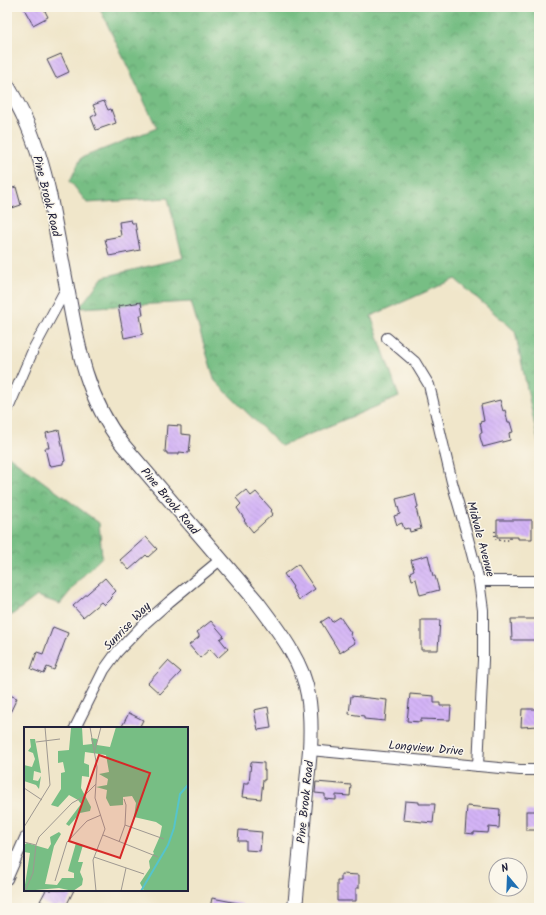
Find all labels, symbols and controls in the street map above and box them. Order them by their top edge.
street label: Pine Brook Road [27,154,66,240]
street label: Pine Brook Road [136,463,204,540]
street label: Midvale Avenue [461,499,500,580]
street label: Sunrise Way [99,597,156,655]
inset map [24,727,188,891]
street label: Longview Drive [388,736,465,761]
street label: Pine Brook Road [292,759,319,844]
north arrow [488,857,528,897]
text: N [499,859,511,878]

